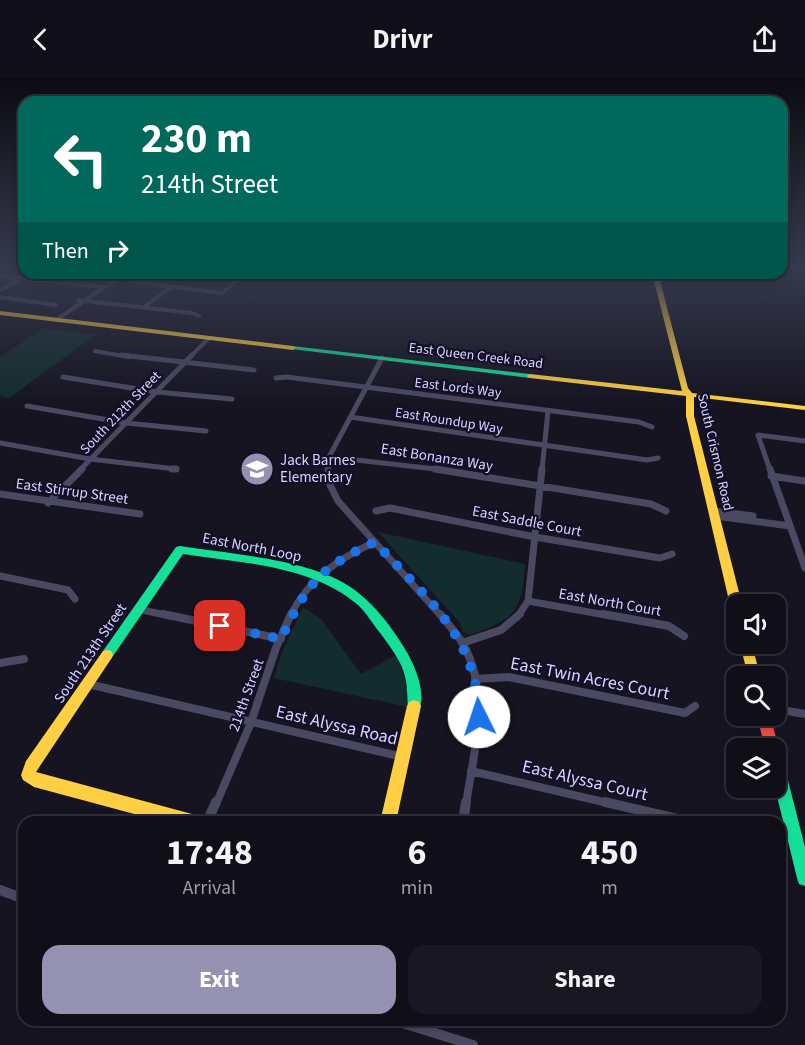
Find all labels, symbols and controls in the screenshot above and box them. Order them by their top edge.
text: Drivr [372,20,433,59]
icon: back [24,23,57,56]
icon: share [748,23,781,56]
text: 230 m [141,109,252,169]
icon: left [42,120,120,198]
text: 214th Street [141,165,278,204]
icon: right [101,234,134,267]
text: Then [42,235,89,267]
street label: East Queen Creek Road [408,338,544,374]
street label: South 212th Street [76,366,166,459]
street label: East Lords Way [413,373,503,403]
street label: South Crismon Road [692,392,738,513]
street label: East Roundup Way [394,403,504,439]
street label: East Bonanza Way [379,438,494,477]
place label: Jack Barnes Elementary [280,450,356,488]
school or university icon: Jack Barnes Elementary [239,451,275,487]
street label: East Stirrup Street [14,473,130,510]
street label: East Saddle Court [470,501,583,542]
street label: East North Loop [201,528,303,567]
street label: East North Court [557,583,663,622]
map controls [726,594,786,798]
button: sound [726,594,786,654]
street label: South 213th Street [49,599,132,708]
pin [194,600,245,651]
icon: arrive [203,609,236,642]
street label: East Twin Acres Court [508,651,672,706]
street label: 214th Street [224,656,269,735]
button: search [726,666,786,726]
position arrow [447,685,511,749]
street label: East Alyssa Road [273,699,400,752]
button: layers [726,738,786,798]
street label: East Alyssa Court [520,754,650,807]
text: 17:48 [166,827,253,878]
text: 6 [407,827,426,878]
text: 450 [581,827,638,878]
text: Arrival [182,874,236,902]
text: min [401,874,433,902]
text: m [601,874,618,902]
button: Exit [42,945,396,1014]
button: Share [408,945,762,1014]

